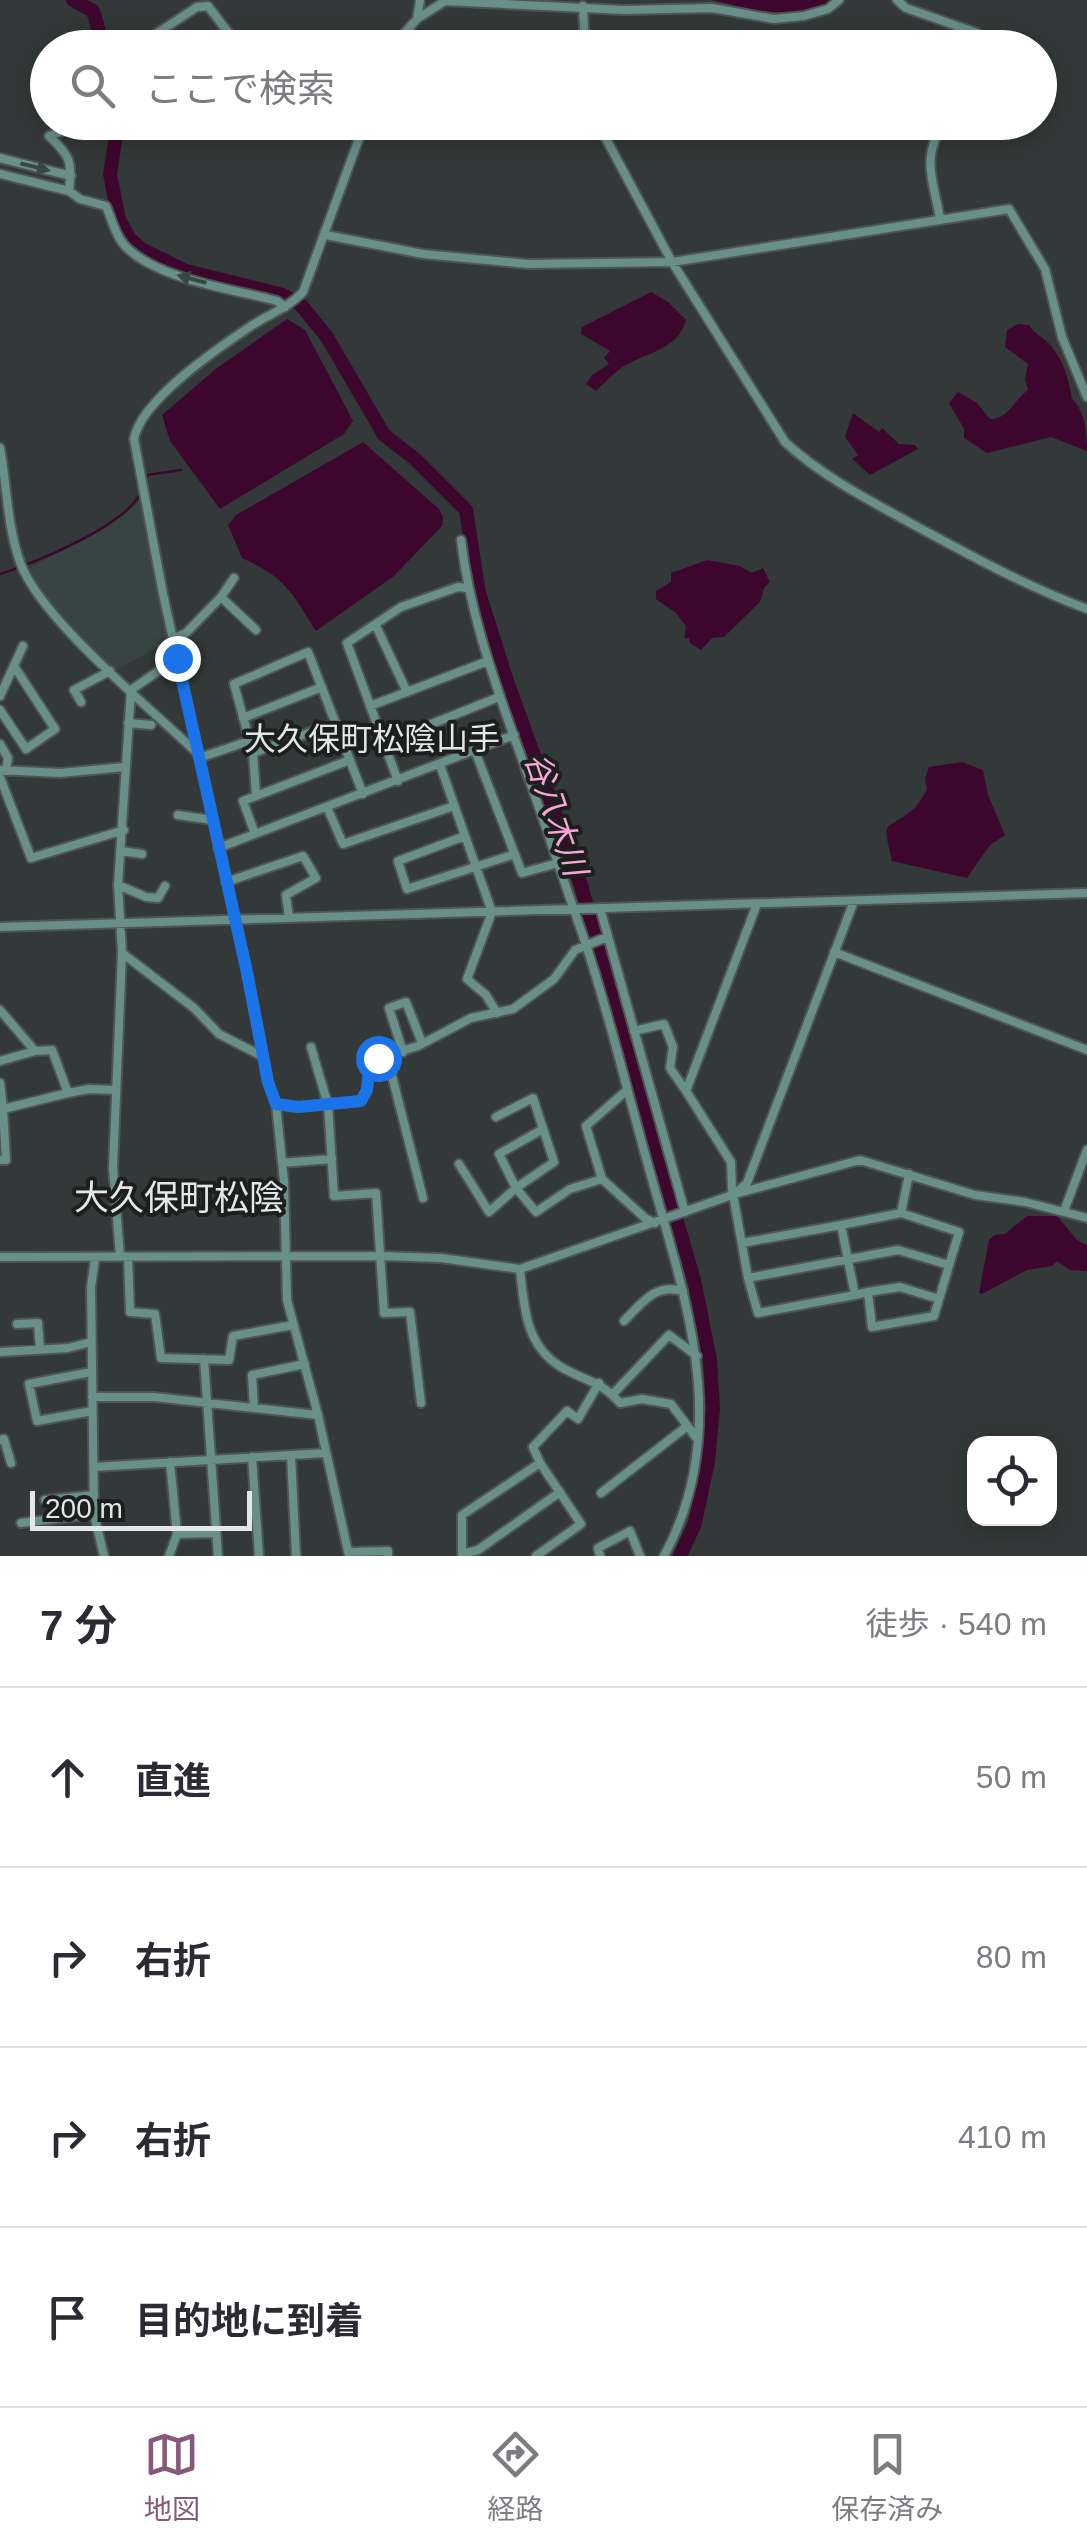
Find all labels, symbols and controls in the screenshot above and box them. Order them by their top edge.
search box [30,30,1057,140]
icon: search [65,58,120,113]
text: ここで検索 [145,68,335,110]
one-way arrow [20,159,51,175]
one-way arrow [176,270,207,286]
route end [155,636,201,682]
district label: 大久保町松陰山手 [244,721,500,757]
water label: 谷八木川 [518,748,595,883]
route start [356,1036,402,1082]
district label: 大久保町松陰 [74,1178,284,1217]
map controls [967,1436,1057,1526]
button: locate [967,1436,1057,1526]
scale bar [30,1486,252,1530]
text: 200 m [45,1493,123,1524]
text: 7 分 [40,1602,117,1649]
text: 徒歩 · 540 m [866,1606,1047,1642]
icon: ahead [40,1750,95,1805]
text: 50 m [976,1759,1047,1795]
text: 直進 [135,1760,211,1802]
icon: right [40,1930,95,1985]
text: 80 m [976,1939,1047,1975]
text: 右折 [135,1940,211,1982]
icon: right [40,2110,95,2165]
text: 410 m [958,2119,1047,2155]
text: 右折 [135,2120,211,2162]
icon: arrive [40,2290,95,2345]
text: 目的地に到着 [135,2300,363,2342]
tab: 地図 [144,2427,200,2527]
tab: 経路 [487,2427,543,2527]
tab: 保存済み [831,2427,943,2527]

